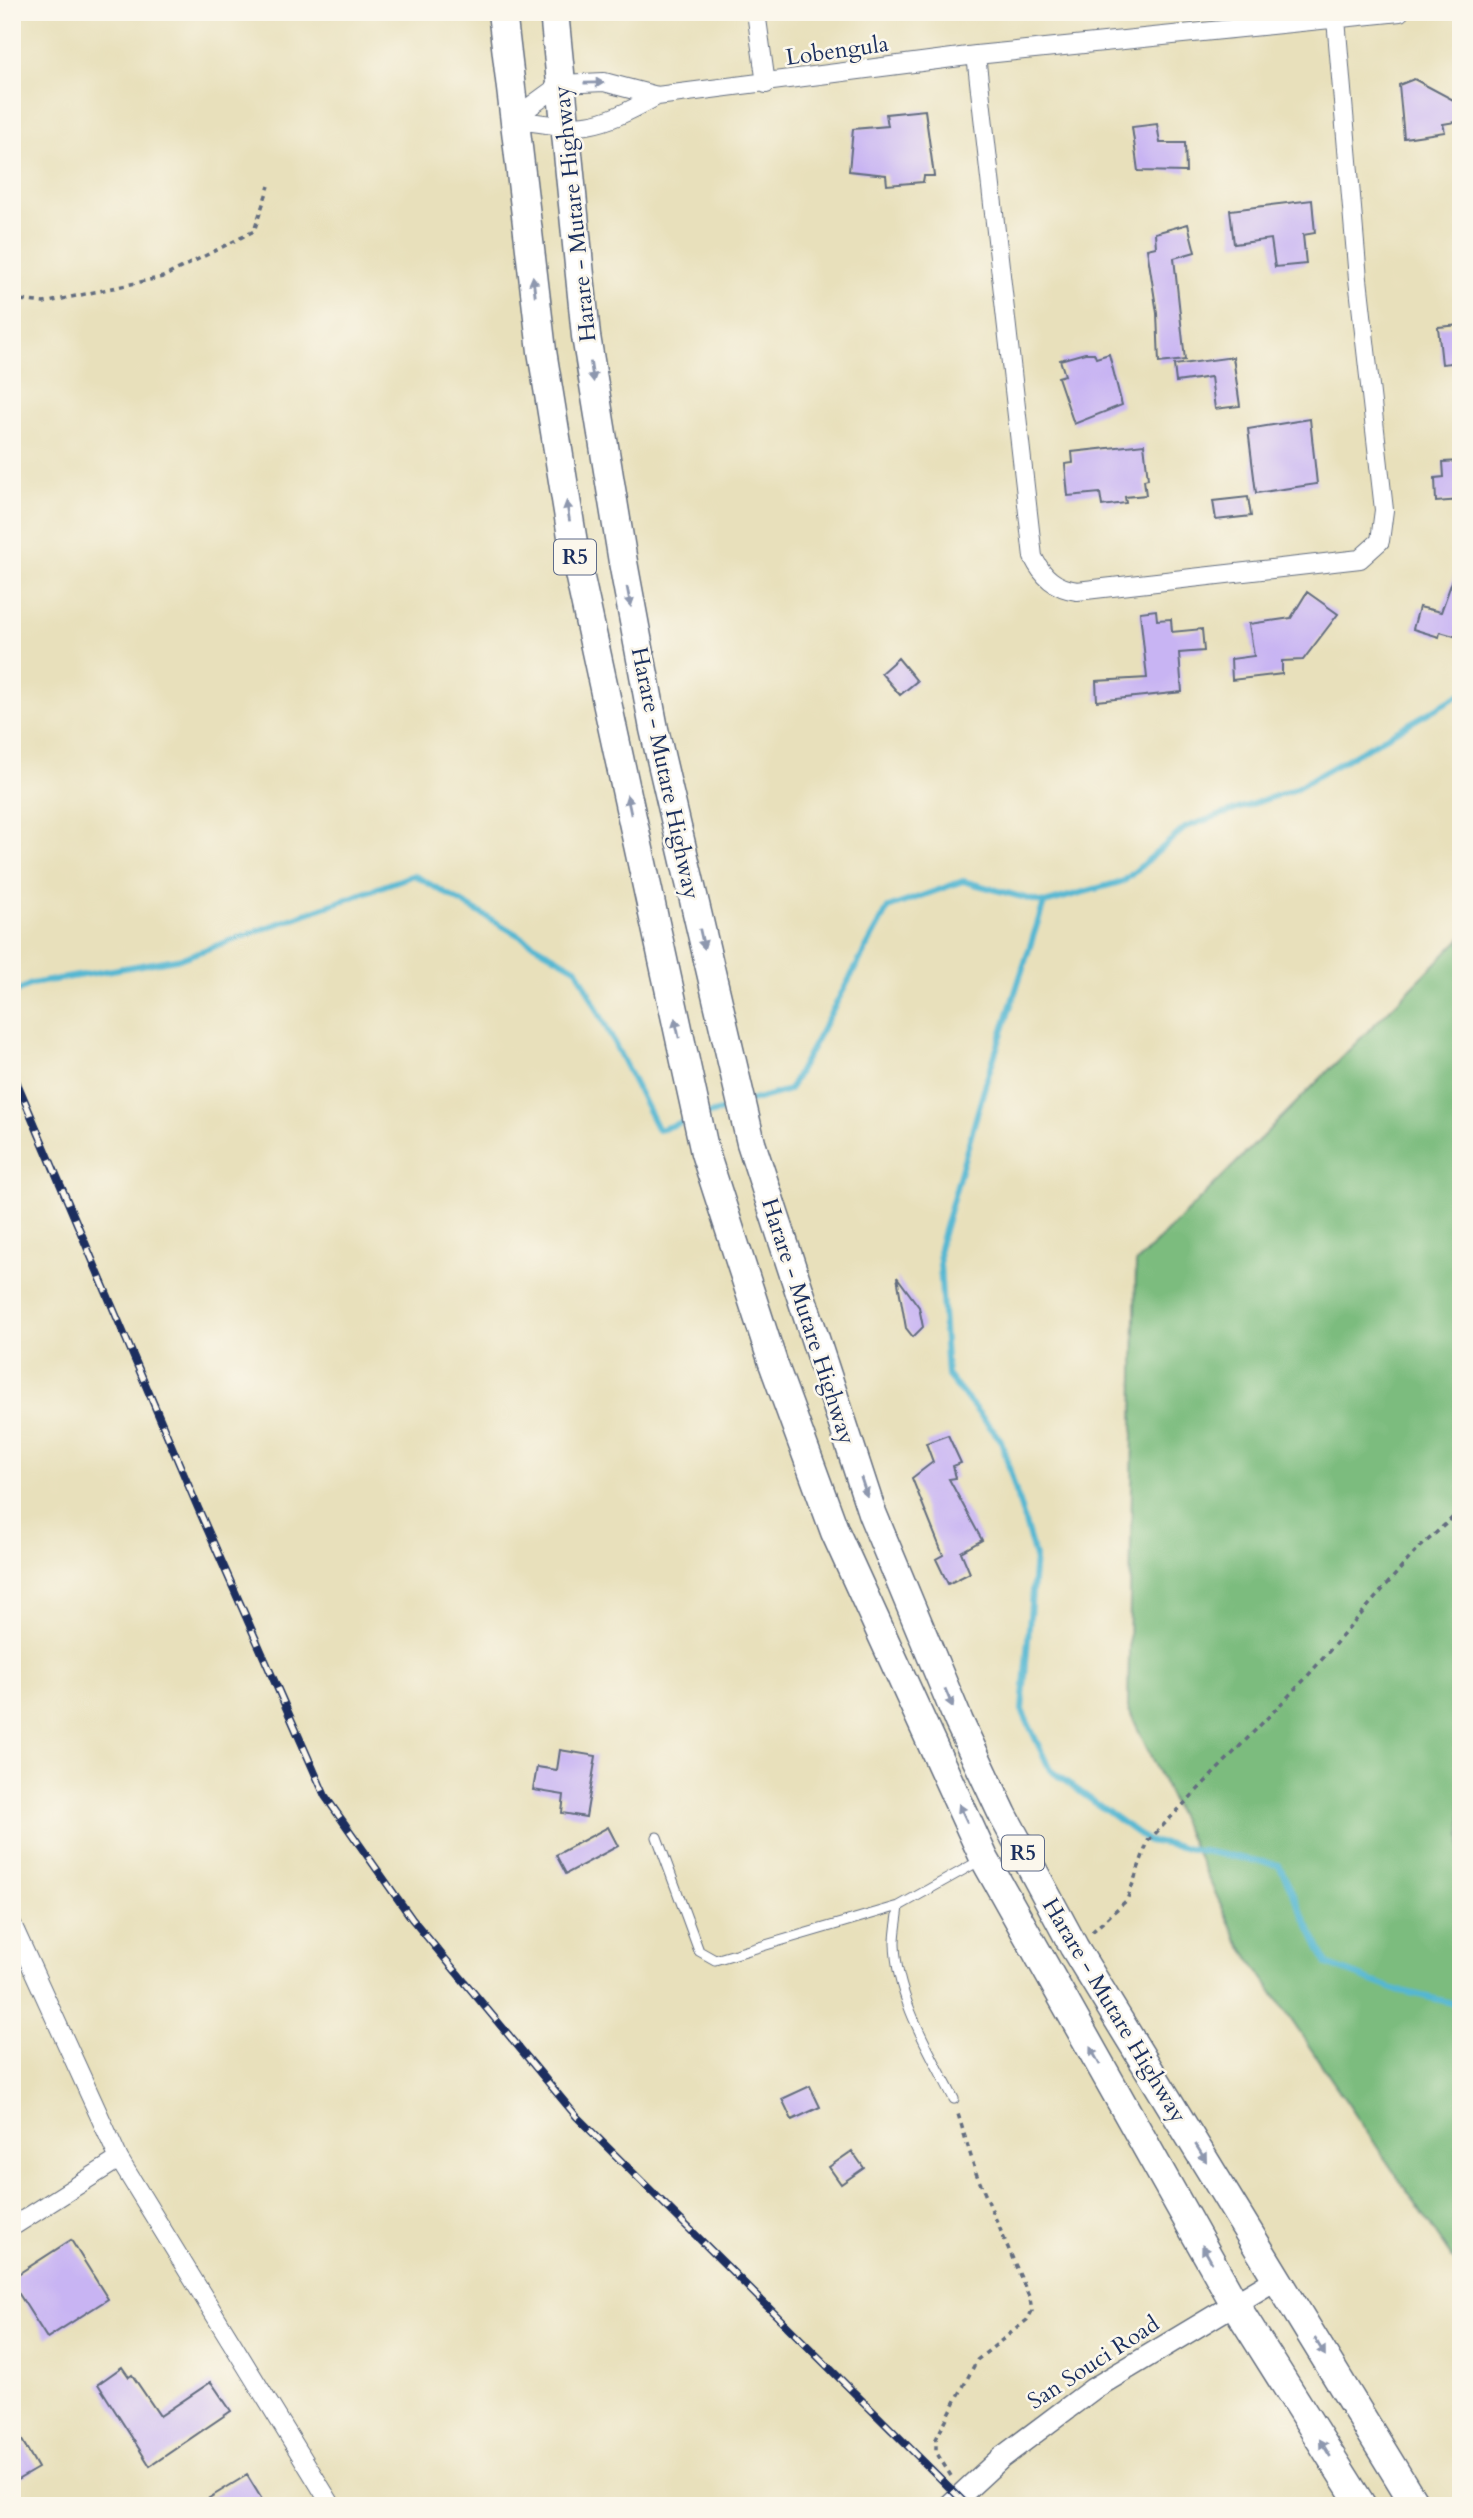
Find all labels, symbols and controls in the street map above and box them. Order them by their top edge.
street label: Lobengula [784,28,891,73]
one-way arrow [584,77,606,89]
street label: Harare - Mutare Highway [546,84,603,343]
one-way arrow [529,275,540,297]
one-way arrow [587,362,598,384]
one-way arrow [562,500,573,522]
road number: R5 [554,540,596,574]
one-way arrow [624,586,635,608]
street label: Harare - Mutare Highway [624,644,707,902]
one-way arrow [623,794,634,816]
one-way arrow [697,928,708,950]
one-way arrow [672,1017,683,1039]
street label: Harare - Mutare Highway [754,1194,863,1448]
one-way arrow [859,1476,870,1497]
one-way arrow [944,1687,955,1708]
one-way arrow [957,1803,969,1823]
road number: R5 [1002,1836,1044,1870]
street label: Harare - Mutare Highway [1035,1892,1194,2128]
one-way arrow [1089,2046,1101,2065]
one-way arrow [1195,2144,1208,2163]
one-way arrow [1201,2244,1213,2264]
street label: San Souci Road [1022,2308,1166,2417]
one-way arrow [1314,2338,1326,2357]
one-way arrow [1319,2438,1332,2458]

